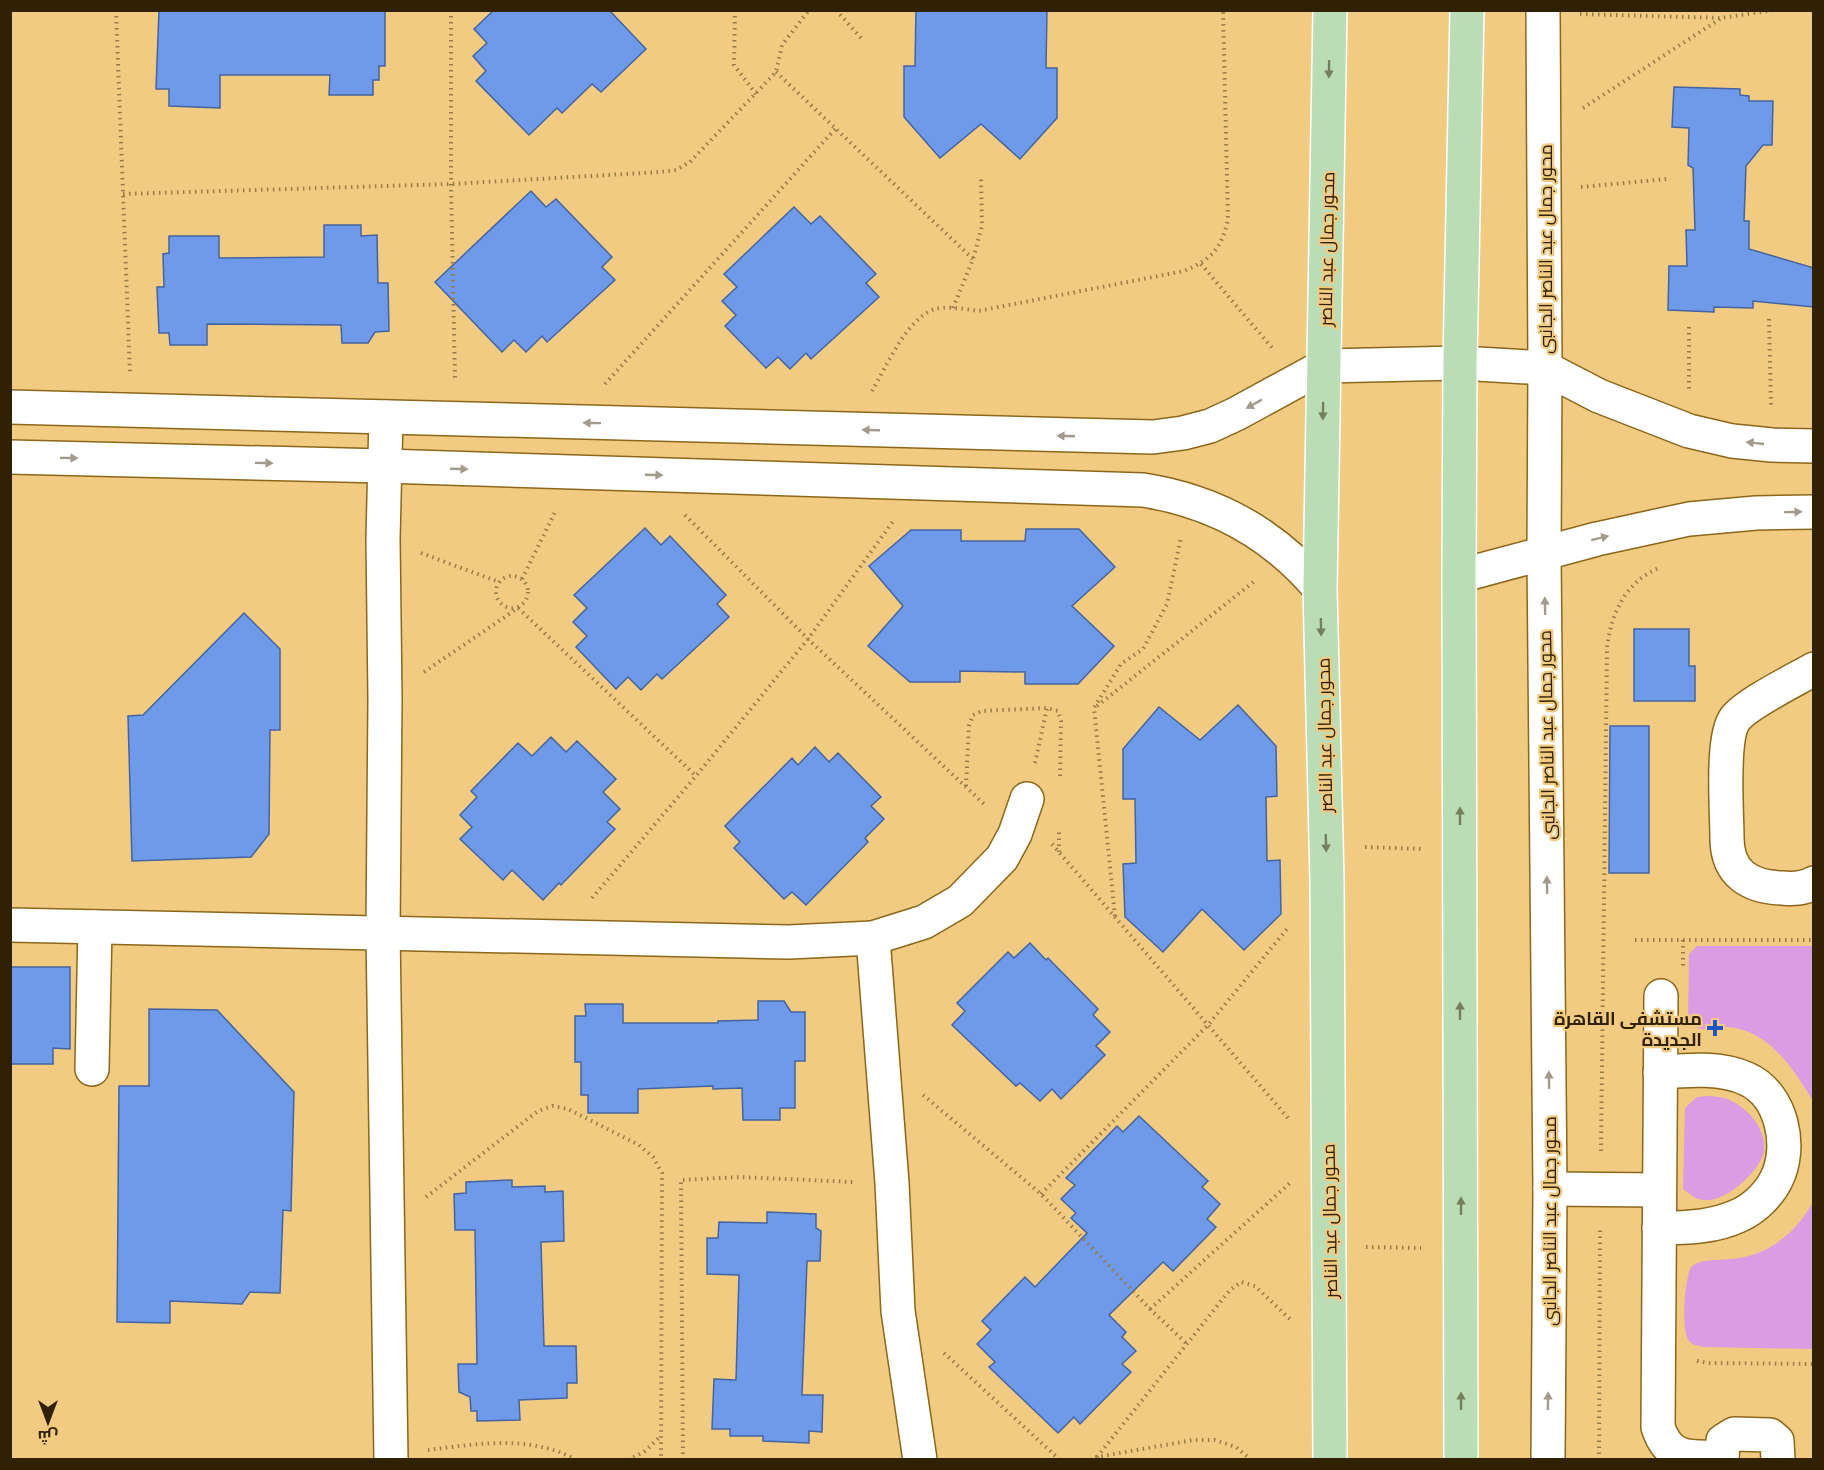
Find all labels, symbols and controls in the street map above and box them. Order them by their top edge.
one-way arrow [1324,59,1333,78]
street label: محور جمال عبد الناصر الجانبى [1535,144,1557,354]
street label: محور جمال عبد الناصر [1315,171,1339,328]
one-way arrow [1245,399,1262,409]
one-way arrow [1318,401,1328,420]
one-way arrow [582,419,601,428]
one-way arrow [861,426,880,435]
one-way arrow [1056,431,1075,441]
one-way arrow [1746,438,1765,448]
one-way arrow [59,454,78,463]
one-way arrow [254,458,273,468]
one-way arrow [449,464,468,473]
one-way arrow [644,470,663,479]
one-way arrow [1784,508,1803,517]
one-way arrow [1592,533,1610,542]
one-way arrow [1540,597,1550,616]
one-way arrow [1316,617,1326,636]
street label: محور جمال عبد الناصر الجانبى [1534,630,1560,840]
street label: محور جمال عبد الناصر [1313,657,1337,814]
one-way arrow [1455,807,1465,826]
one-way arrow [1321,833,1331,852]
one-way arrow [1542,876,1552,895]
one-way arrow [1455,1002,1465,1021]
place label: مستشفى القاهرة الجديدة [1554,1008,1702,1050]
marker: مستشفى القاهرة الجديدة [1706,1019,1724,1037]
one-way arrow [1544,1071,1554,1090]
street label: محور جمال عبد الناصر الجانبى [1539,1116,1561,1326]
street label: محور جمال عبد الناصر [1318,1143,1342,1300]
one-way arrow [1456,1197,1466,1216]
one-way arrow [1456,1391,1466,1410]
north arrow [18,1392,78,1452]
one-way arrow [1543,1392,1553,1411]
text: ش [38,1427,58,1446]

